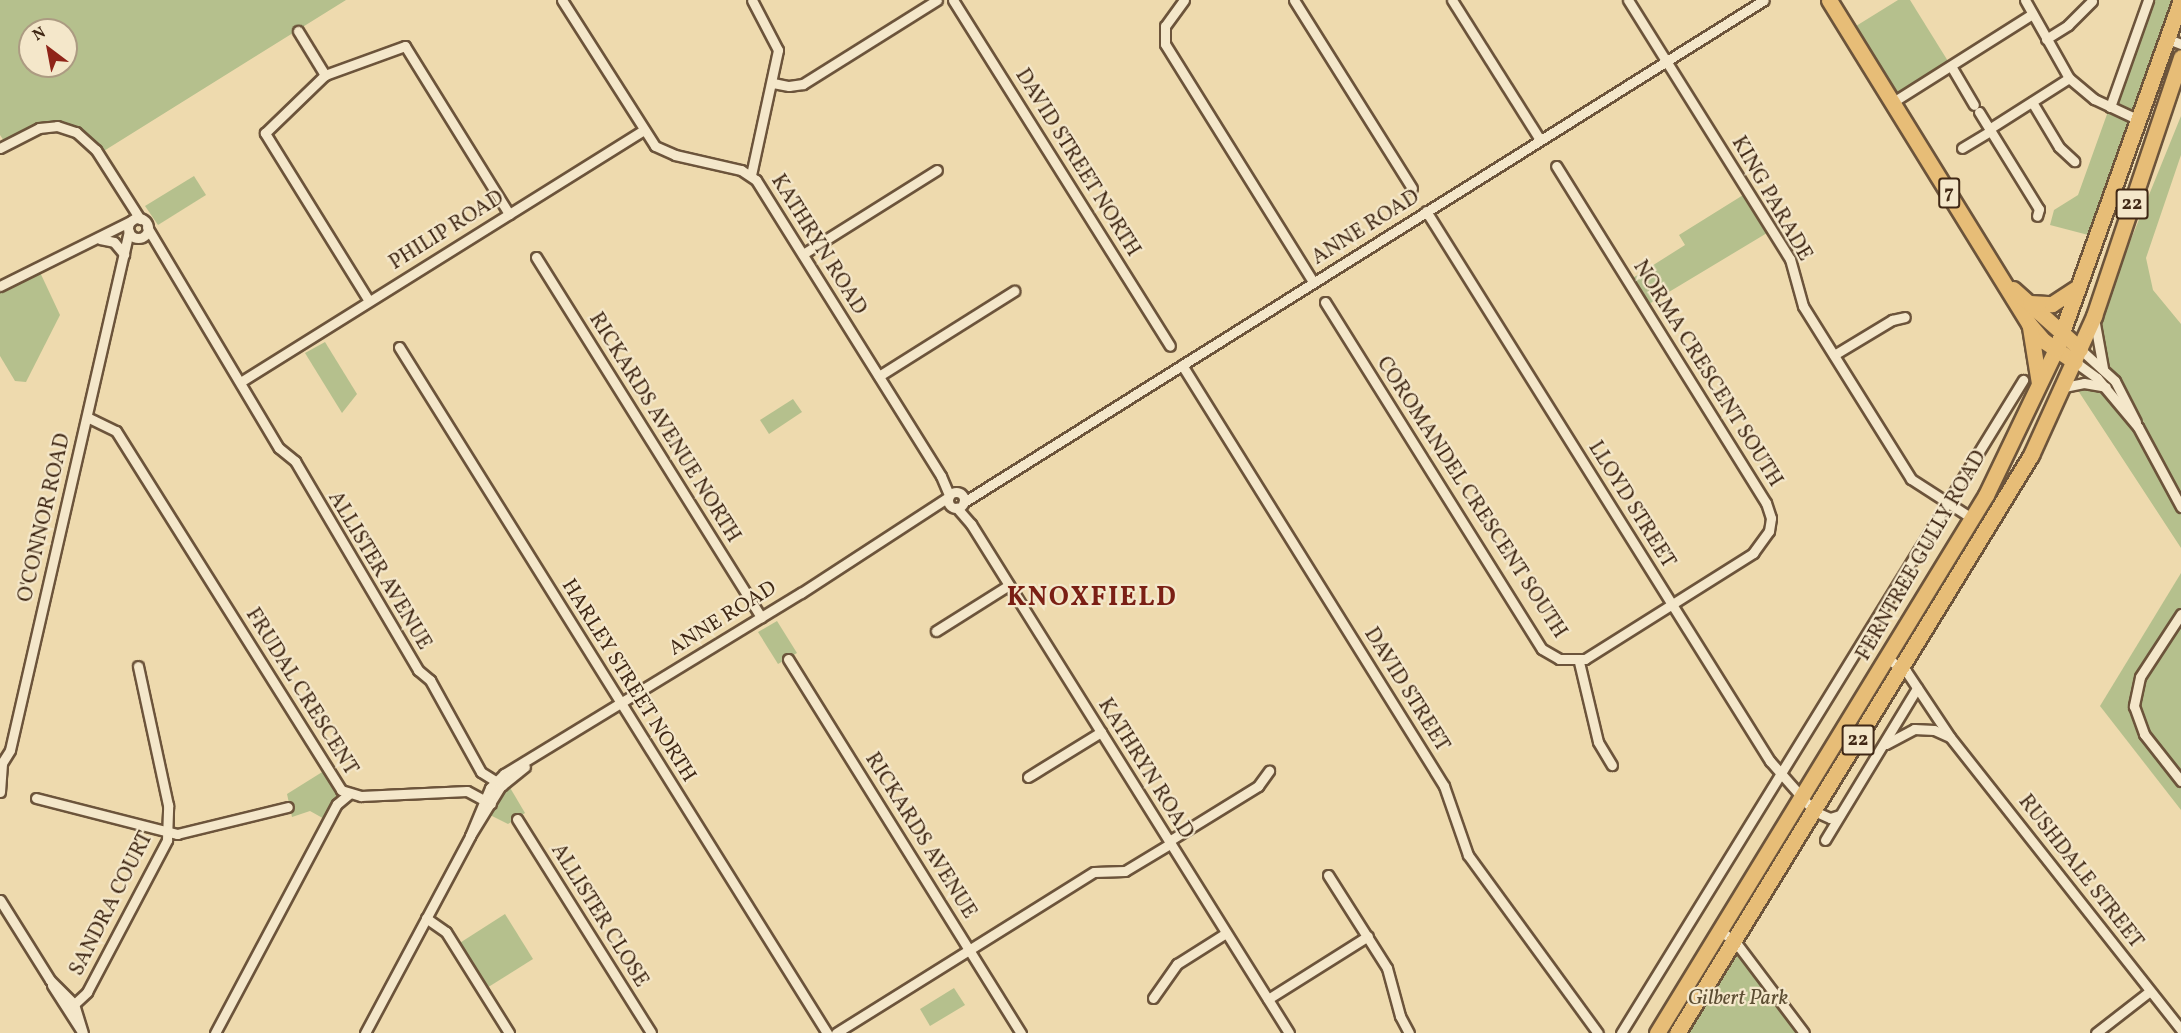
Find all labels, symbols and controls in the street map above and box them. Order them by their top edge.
north arrow [18,18,78,78]
text: N [29,22,50,47]
street label: DAVID STREET NORTH [1009,64,1145,262]
street label: KING PARADE [1725,132,1817,266]
street label: KATHRYN ROAD [765,170,871,320]
road number: 7 [1937,176,1961,210]
street label: ANNE ROAD [1308,185,1424,271]
street label: PHILIP ROAD [385,186,509,276]
road number: 22 [2116,187,2148,221]
street label: NORMA CRESCENT SOUTH [1627,256,1787,492]
street label: RICKARDS AVENUE NORTH [583,308,745,548]
street label: COROMANDEL CRESCENT SOUTH [1370,352,1572,644]
street label: O'CONNOR ROAD [13,431,77,605]
street label: LLOYD STREET [1582,437,1680,573]
street label: FERNTREE GULLY ROAD [1851,446,1993,666]
street label: ALLISTER AVENUE [322,487,436,655]
street label: HARLEY STREET NORTH [555,574,701,788]
street label: ANNE ROAD [665,576,781,662]
district label: KNOXFIELD [1007,583,1177,615]
street label: FRUDAL CRESCENT [239,604,363,780]
street label: DAVID STREET [1358,623,1454,757]
street label: KATHRYN ROAD [1092,694,1198,844]
road number: 22 [1842,723,1874,757]
street label: RICKARDS AVENUE [859,748,981,924]
street label: RUSHDALE STREET [2012,790,2148,954]
street label: SANDRA COURT [65,828,159,980]
street label: ALLISTER CLOSE [545,840,653,992]
park label: Gilbert Park [1688,986,1788,1012]

